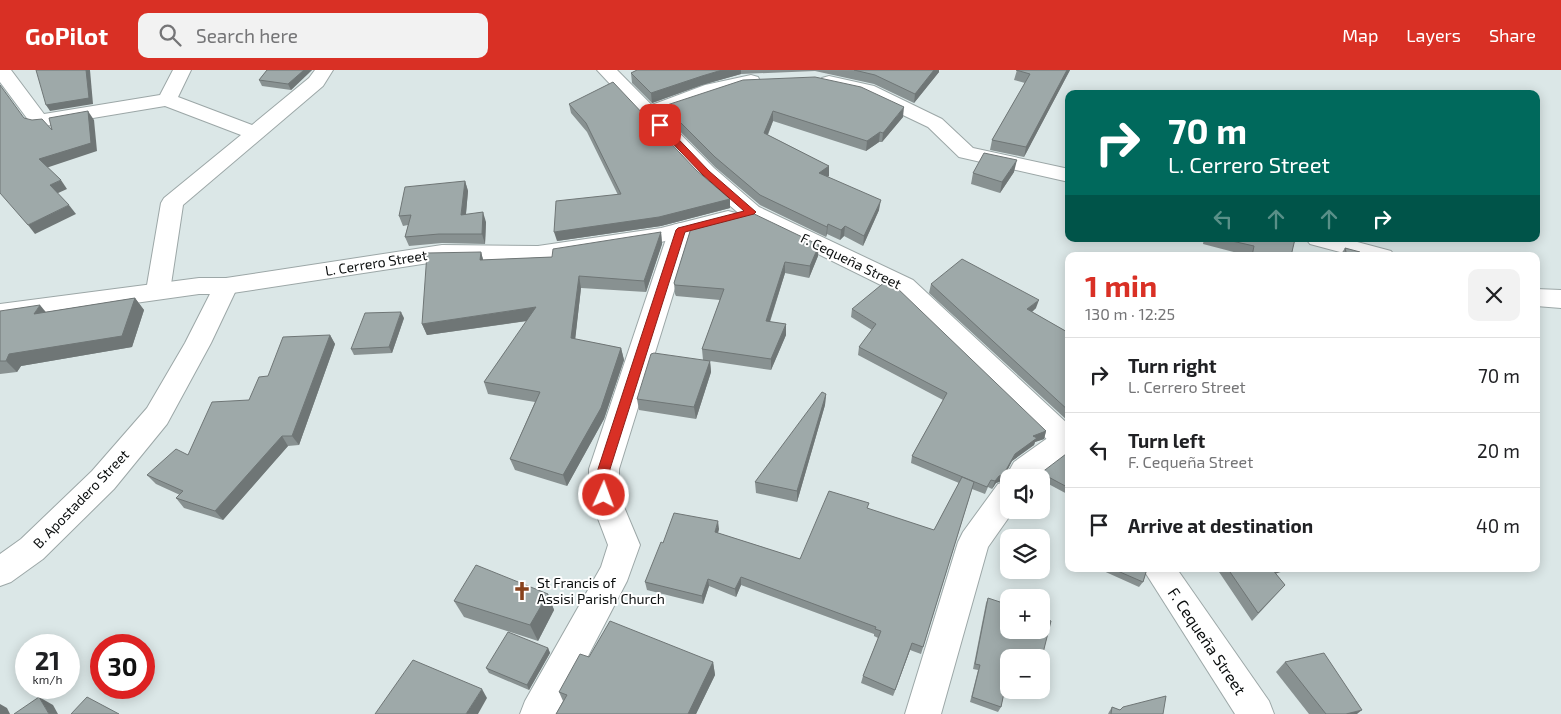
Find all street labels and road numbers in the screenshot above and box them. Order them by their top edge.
street label: F. Cequeña Street [798,229,904,292]
street label: L. Cerrero Street [324,246,428,279]
street label: B. Apostadero Street [29,446,132,552]
street label: F. Cequeña Street [1165,583,1250,698]

